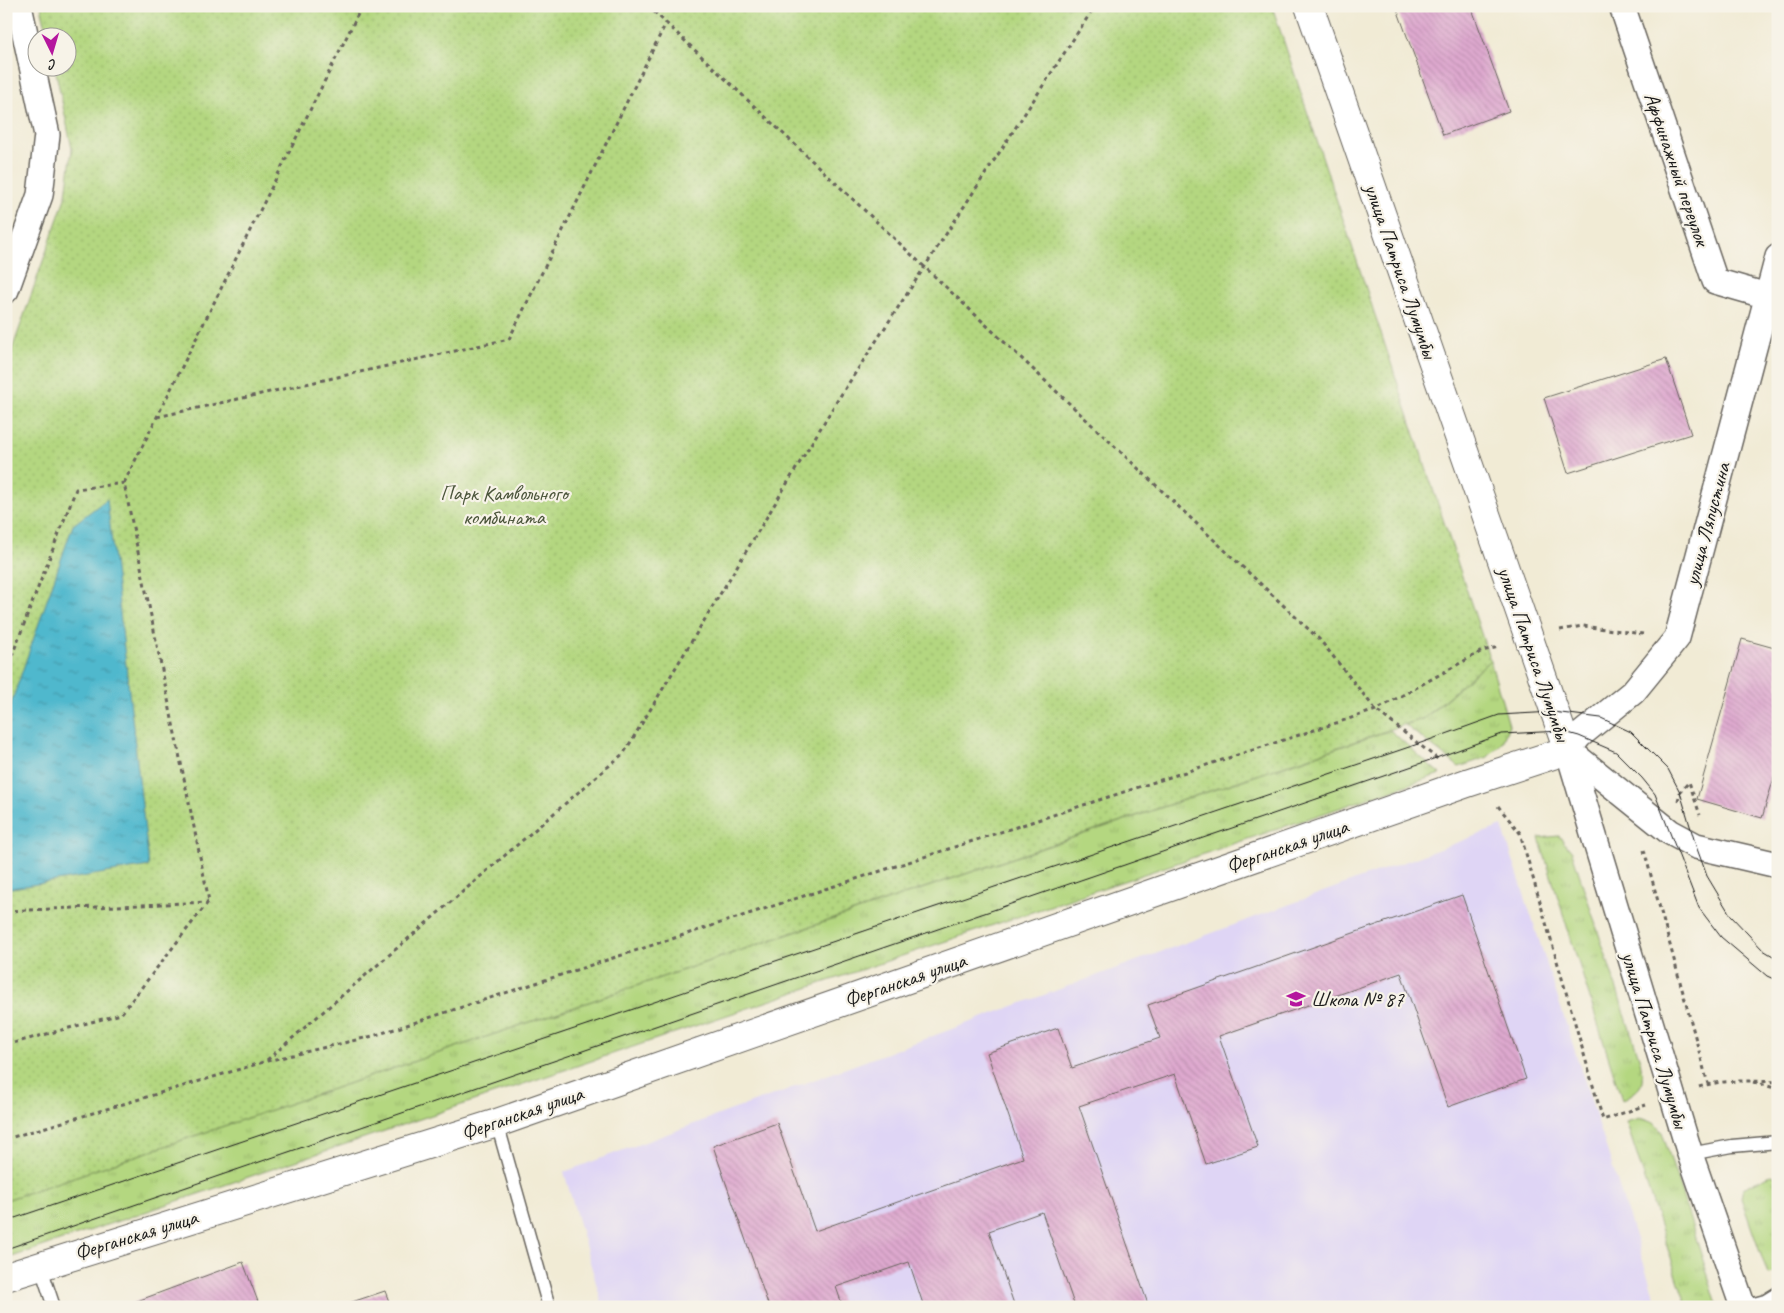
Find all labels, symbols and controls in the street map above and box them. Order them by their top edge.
north arrow [28,28,78,78]
text: С [47,56,57,73]
street label: Аффинажный переулок [1639,89,1716,251]
street label: улица Патриса Лумумбы [1358,178,1444,363]
street label: улица Ляпустина [1678,458,1736,590]
park label: Парк Камвольного комбината [440,480,570,530]
street label: улица Патриса Лумумбы [1491,561,1577,746]
street label: Ферганская улица [1223,812,1353,879]
street label: Ферганская улица [841,946,971,1013]
street label: улица Патриса Лумумбы [1615,947,1695,1133]
place label: Школа № 87 [1311,986,1405,1012]
school or university icon: Школа № 87 [1285,988,1307,1010]
street label: Ферганская улица [458,1079,588,1146]
street label: Ферганская улица [71,1203,202,1266]

